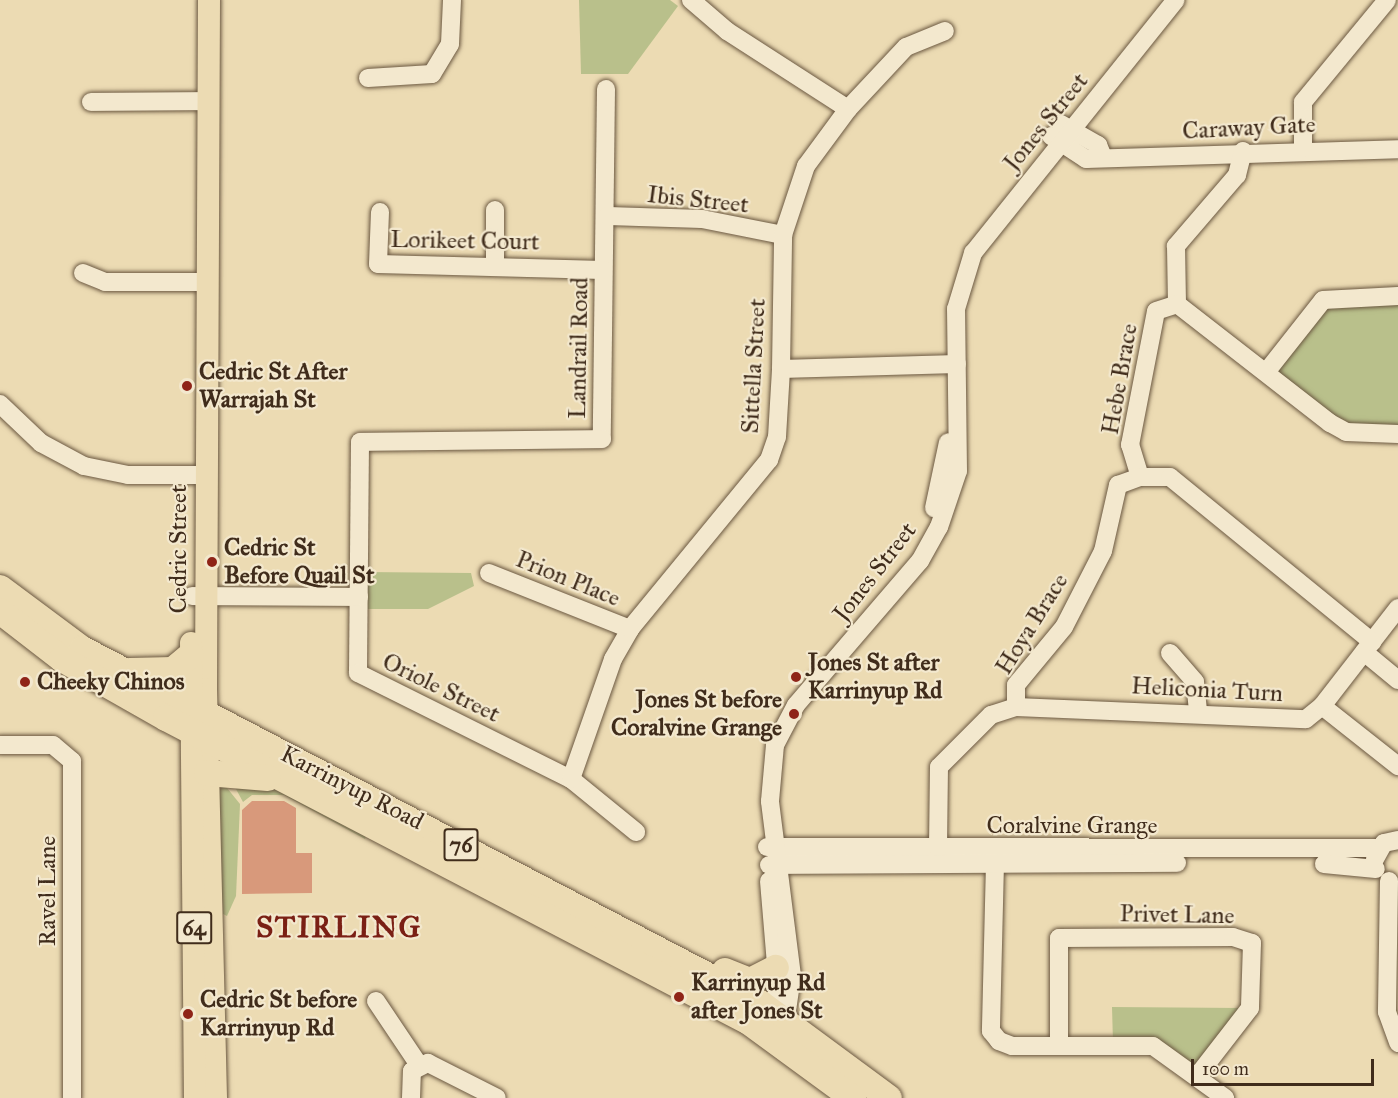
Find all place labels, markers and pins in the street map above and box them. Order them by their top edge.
place label: Cedric St After Warrajah St [199,358,347,414]
marker: Cedric St After Warrajah St [180,379,194,393]
place label: Cedric St Before Quail St [224,534,374,590]
marker: Cedric St Before Quail St [205,555,219,569]
place label: Jones St after Karrinyup Rd [808,649,942,705]
place label: Cheeky Chinos [37,668,184,696]
marker: Jones St after Karrinyup Rd [789,670,803,684]
marker: Cheeky Chinos [18,675,32,689]
place label: Jones St before Coralvine Grange [611,686,782,742]
marker: Jones St before Coralvine Grange [787,707,801,721]
place label: Karrinyup Rd after Jones St [691,969,825,1025]
place label: Cedric St before Karrinyup Rd [200,986,357,1042]
marker: Karrinyup Rd after Jones St [672,990,686,1004]
marker: Cedric St before Karrinyup Rd [181,1007,195,1021]

